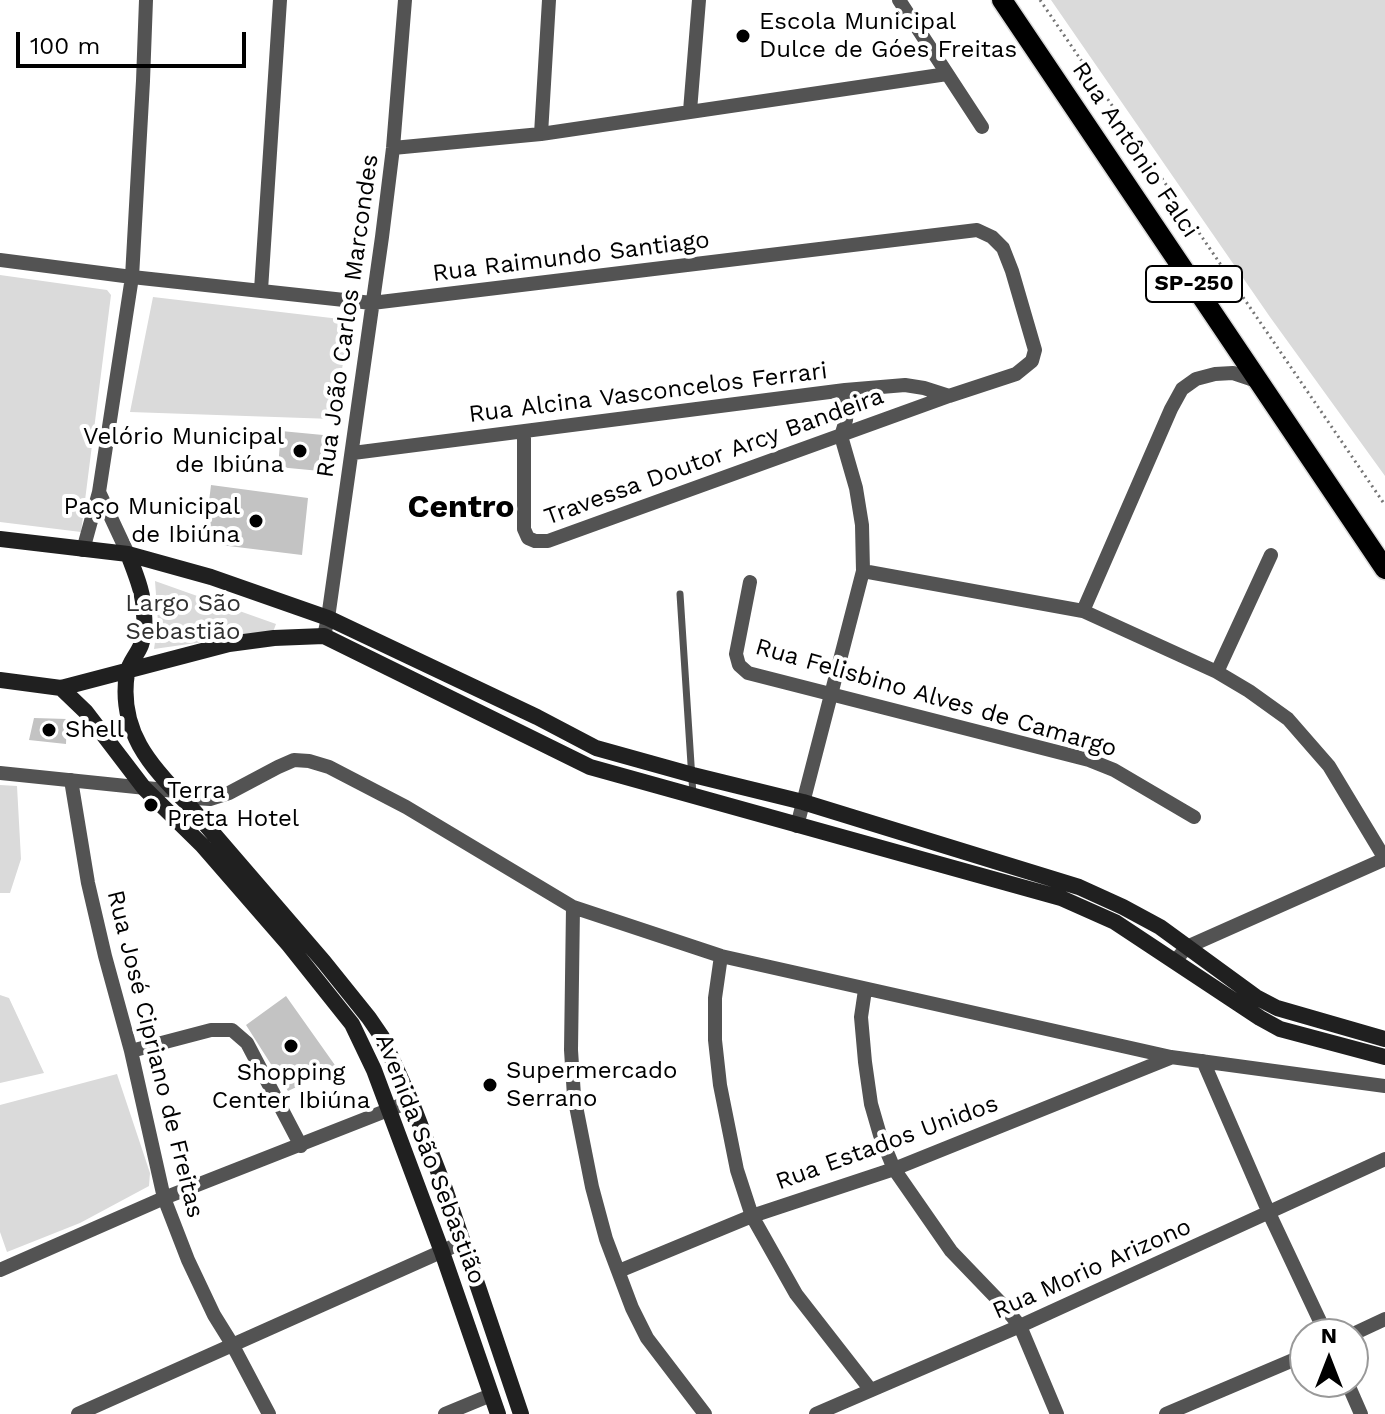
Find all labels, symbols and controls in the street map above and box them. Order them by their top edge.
place label: Escola Municipal Dulce de Góes Freitas [759,8,1017,64]
scale bar [20,16,250,66]
marker: Escola Municipal Dulce de Góes Freitas [734,27,752,45]
text: 100 m [30,32,100,60]
street label: Rua Antônio Falci [1066,57,1204,243]
street label: Rua João Carlos Marcondes [311,152,385,480]
street label: Rua Raimundo Santiago [431,226,711,288]
road number: SP-250 [1146,266,1242,302]
street label: Rua Alcina Vasconcelos Ferrari [467,357,829,429]
street label: Travessa Doutor Arcy Bandeira [540,382,888,532]
place label: Velório Municipal de Ibiúna [83,423,284,479]
marker: Velório Municipal de Ibiúna [291,442,309,460]
district label: Centro [408,489,514,527]
place label: Paço Municipal de Ibiúna [64,493,240,549]
marker: Paço Municipal de Ibiúna [247,512,265,530]
park label: Largo São Sebastião [125,590,241,646]
street label: Rua Felisbino Alves de Camargo [752,633,1120,763]
place label: Shell [65,716,124,744]
marker: Shell [40,721,58,739]
place label: Terra Preta Hotel [167,777,299,833]
marker: Terra Preta Hotel [142,796,160,814]
street label: Rua José Cipriano de Freitas [100,887,210,1221]
street label: Avenida São Sebastião [369,1030,491,1288]
marker: Shopping Center Ibiúna [282,1037,300,1055]
place label: Supermercado Serrano [506,1057,677,1113]
place label: Shopping Center Ibiúna [212,1059,370,1115]
marker: Supermercado Serrano [481,1076,499,1094]
street label: Rua Estados Unidos [772,1089,1002,1197]
street label: Rua Morio Arizono [988,1212,1196,1326]
north arrow [1289,1318,1369,1398]
text: N [1321,1323,1337,1348]

